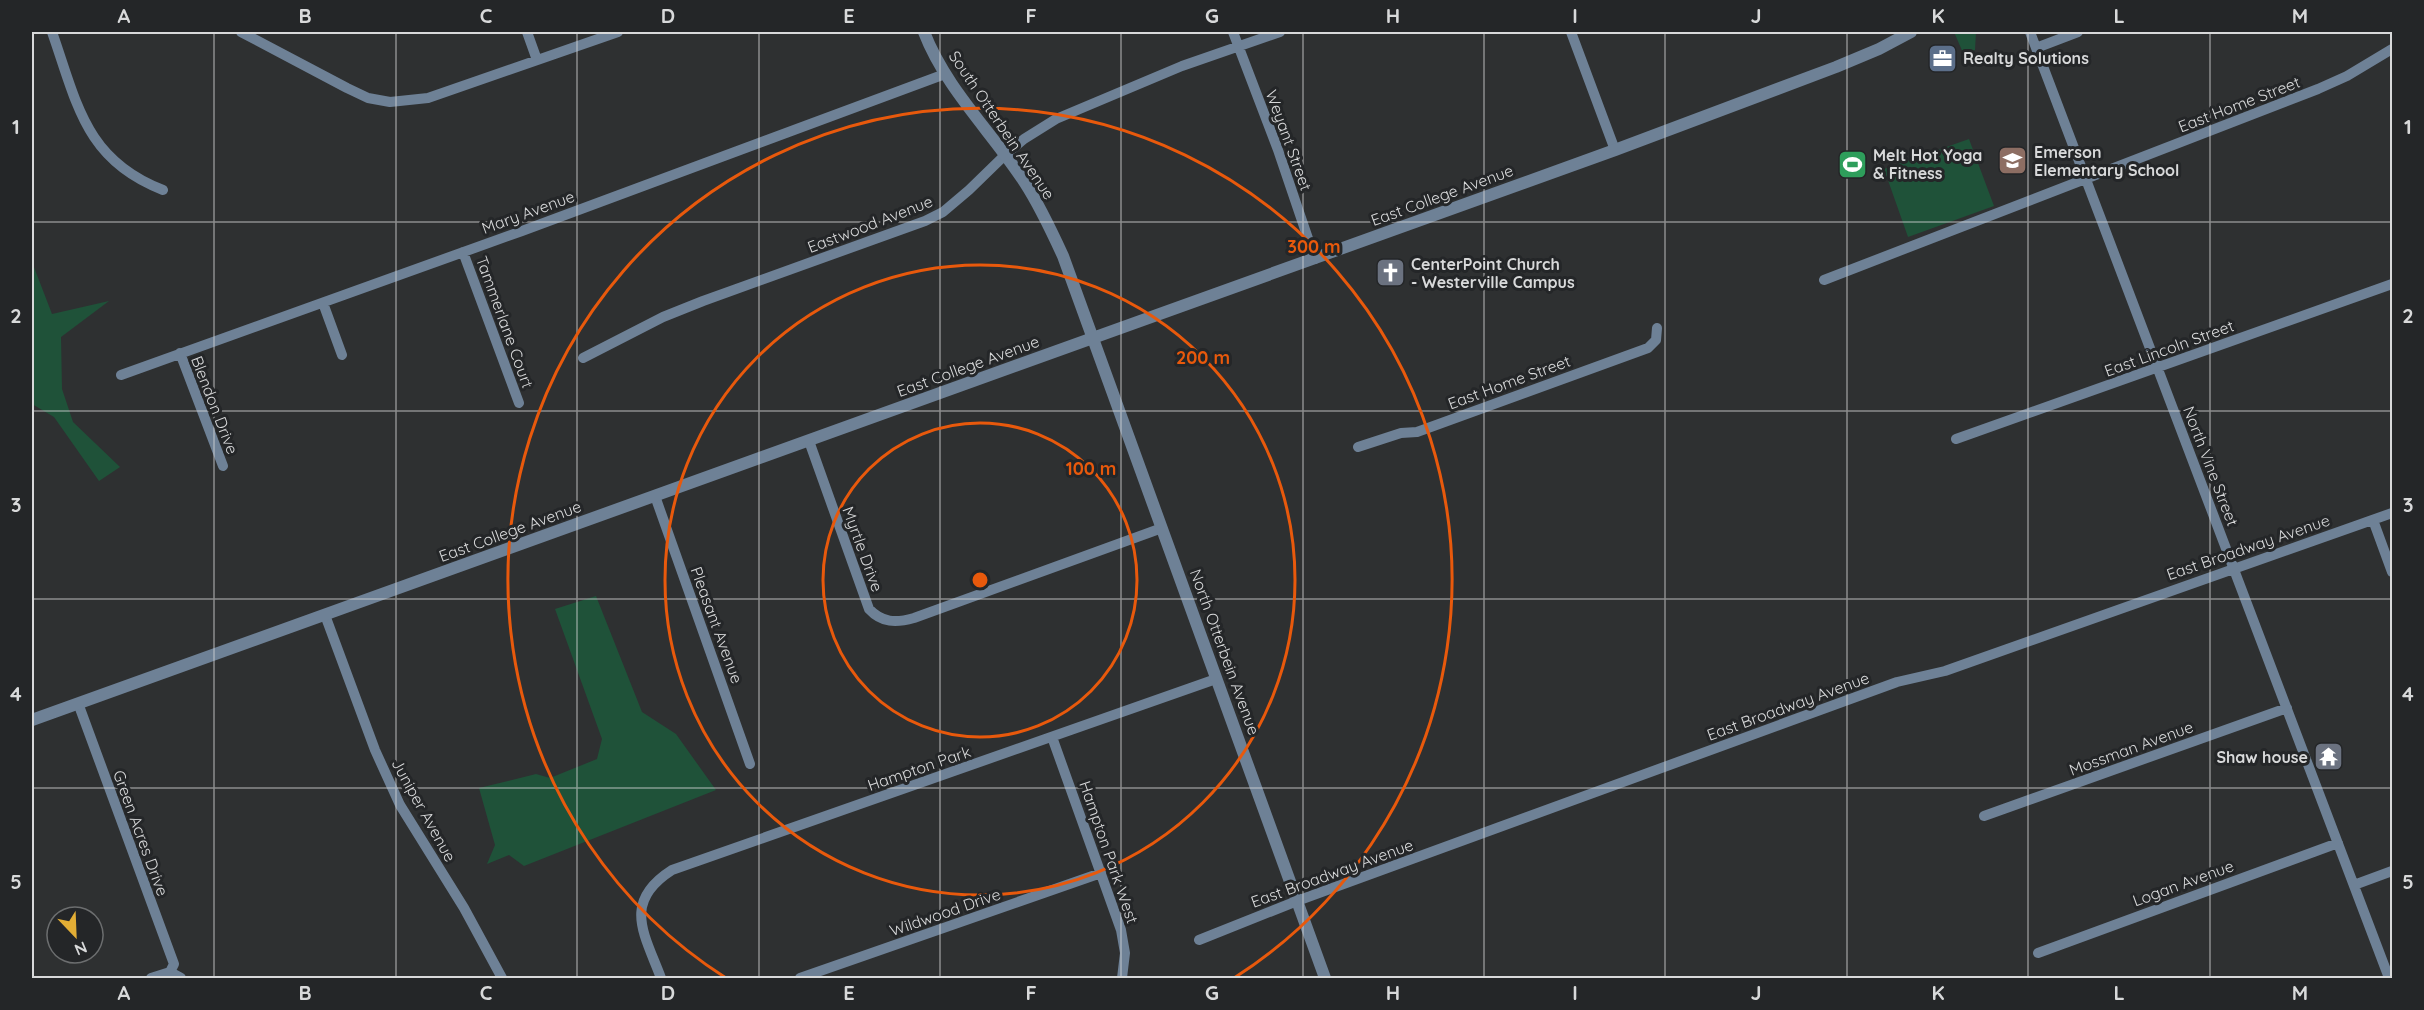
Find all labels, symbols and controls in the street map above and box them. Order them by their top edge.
text: A [118,3,131,28]
text: B [298,3,312,28]
text: C [480,3,493,28]
text: D [661,3,675,28]
text: E [843,3,855,28]
text: F [1025,3,1037,28]
text: G [1205,3,1219,28]
text: H [1386,3,1400,28]
text: I [1572,3,1578,28]
text: J [1750,3,1762,28]
text: K [1931,3,1945,28]
text: L [2113,3,2125,28]
text: M [2292,3,2308,28]
office icon: Realty Solutions [1926,42,1958,74]
street label: South Otterbein Avenue [945,47,1059,203]
place label: Realty Solutions [1963,48,2089,68]
street label: East Home Street [2175,72,2303,136]
street label: Weyant Street [1262,87,1316,193]
text: 1 [12,114,20,139]
text: 1 [2404,114,2412,139]
place label: Emerson Elementary School [2034,142,2179,180]
place label: Melt Hot Yoga & Fitness [1873,145,1982,183]
school or university icon: Emerson Elementary School [1997,145,2029,177]
sports icon: Melt Hot Yoga & Fitness [1836,148,1868,180]
street label: East College Avenue [1368,160,1516,230]
street label: Mary Avenue [479,186,577,238]
street label: Eastwood Avenue [805,191,935,257]
text: 300 m [1287,235,1341,258]
street label: Tammerlane Court [472,253,538,391]
place label: CenterPoint Church - Westerville Campus [1411,254,1575,292]
church icon: CenterPoint Church - Westerville Campus [1374,257,1406,289]
text: 2 [10,303,22,328]
text: 2 [2402,303,2414,328]
street label: East Lincoln Street [2102,315,2236,381]
street label: East College Avenue [894,331,1042,401]
text: 200 m [1176,346,1230,369]
street label: East Home Street [1445,351,1573,413]
street label: Blendon Drive [187,353,243,457]
street label: North Vine Street [2179,403,2243,529]
text: 100 m [1066,457,1116,480]
text: 3 [11,492,21,517]
text: 3 [2403,492,2413,517]
street label: East College Avenue [436,496,584,566]
street label: Myrtle Drive [838,504,888,594]
street label: East Broadway Avenue [2164,510,2332,584]
street label: Pleasant Avenue [687,564,747,686]
street label: North Otterbein Avenue [1186,566,1264,738]
centre of rings [970,570,990,590]
street label: East Broadway Avenue [1704,667,1872,745]
text: 4 [10,681,22,706]
text: 4 [2402,681,2414,706]
street label: Mossman Avenue [2066,716,2196,780]
street label: Hampton Park [865,741,973,795]
temple icon: Shaw house [2313,741,2345,773]
place label: Shaw house [2216,747,2308,767]
street label: Juniper Avenue [387,755,461,865]
street label: Green Acres Drive [109,767,173,899]
street label: Hampton Park West [1075,778,1143,926]
street label: East Broadway Avenue [1248,834,1416,912]
street label: Logan Avenue [2130,855,2236,911]
text: 5 [10,869,22,894]
text: 5 [2402,869,2414,894]
street label: Wildwood Drive [887,884,1003,940]
north arrow [45,905,105,965]
text: N [72,937,90,960]
text: A [118,980,131,1005]
text: B [298,980,312,1005]
text: C [480,980,493,1005]
text: D [661,980,675,1005]
text: E [843,980,855,1005]
text: F [1025,980,1037,1005]
text: G [1205,980,1219,1005]
text: H [1386,980,1400,1005]
text: I [1572,980,1578,1005]
text: J [1750,980,1762,1005]
text: K [1931,980,1945,1005]
text: L [2113,980,2125,1005]
text: M [2292,980,2308,1005]

